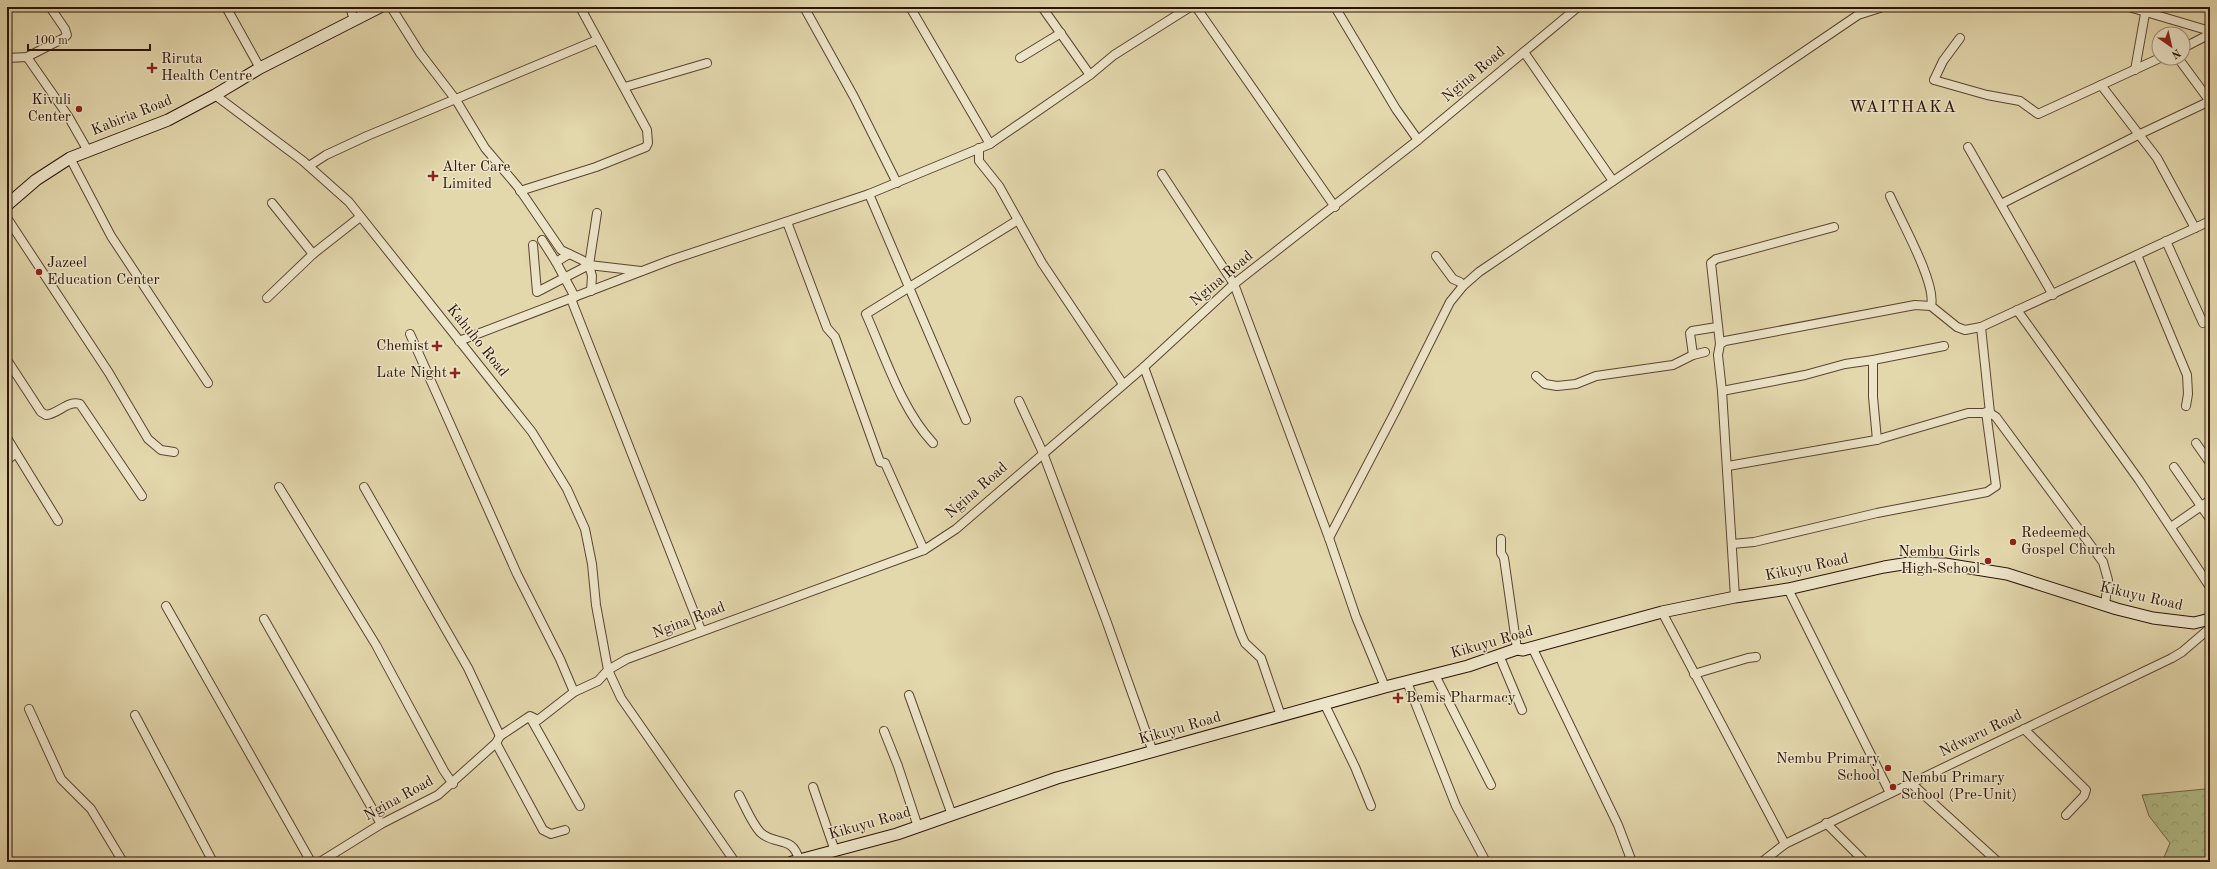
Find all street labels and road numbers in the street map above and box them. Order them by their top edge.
street label: Ngina Road [1440,44,1508,105]
street label: Kabiria Road [89,93,175,139]
street label: Ngina Road [1188,248,1256,309]
street label: Kahuho Road [443,302,511,380]
street label: Ngina Road [943,460,1011,522]
street label: Kikuyu Road [1764,552,1850,584]
street label: Kikuyu Road [2098,580,2184,614]
street label: Ngina Road [650,600,728,642]
street label: Kikuyu Road [1449,624,1535,662]
street label: Ndwaru Road [1937,708,2025,760]
street label: Kikuyu Road [1137,710,1223,748]
street label: Ngina Road [362,774,436,824]
street label: Kikuyu Road [827,805,913,843]

